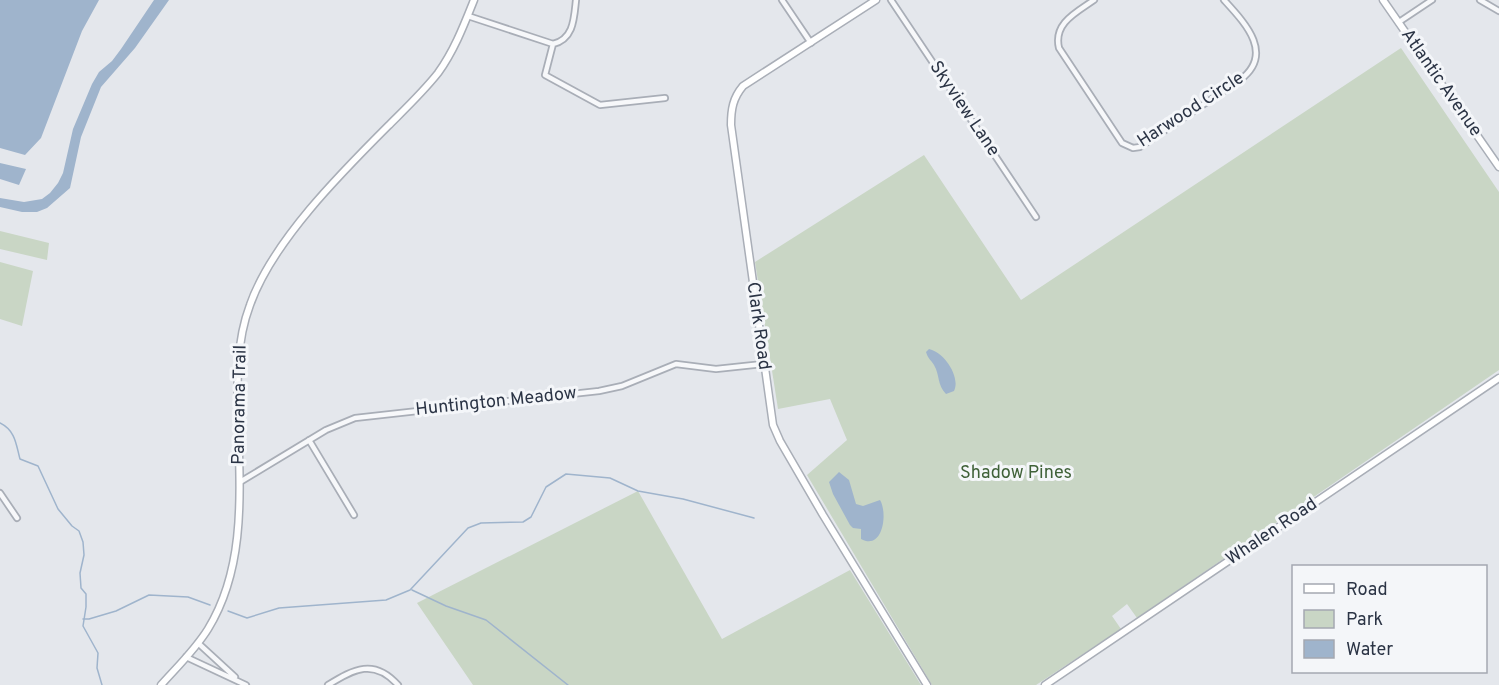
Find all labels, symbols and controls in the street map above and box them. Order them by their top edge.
street label: Atlantic Avenue [1395,25,1487,141]
street label: Skyview Lane [924,57,1004,161]
street label: Harwood Circle [1133,67,1249,153]
street label: Clark Road [740,281,776,371]
street label: Panorama Trail [227,345,253,465]
street label: Huntington Meadow [414,382,578,422]
park label: Shadow Pines [960,462,1072,485]
street label: Whalen Road [1222,493,1322,571]
legend [1292,565,1487,673]
text: Road [1346,579,1388,602]
text: Park [1346,609,1383,632]
text: Water [1346,639,1393,662]

